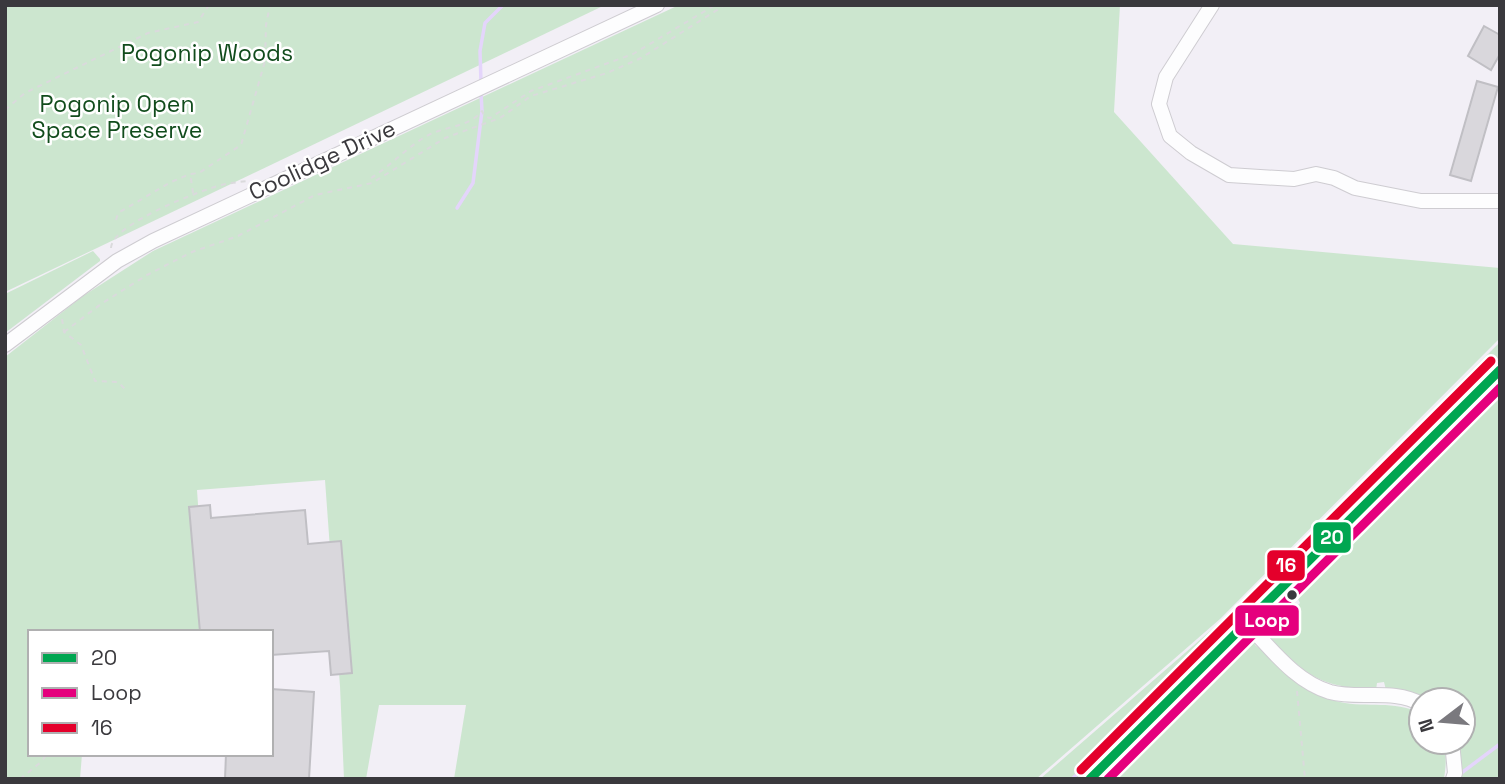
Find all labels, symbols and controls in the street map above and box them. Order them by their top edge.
park label: Pogonip Woods [121,38,293,68]
park label: Pogonip Open Space Preserve [32,89,202,145]
street label: Coolidge Drive [244,113,400,207]
line badge: 20 [1312,521,1352,554]
text: 20 [1320,525,1344,550]
line badge: 16 [1266,549,1306,582]
text: 16 [1276,553,1296,578]
unlabelled marker [1285,588,1299,602]
line badge: Loop [1234,604,1300,637]
text: Loop [1244,608,1290,633]
legend [28,630,273,756]
text: 20 [91,644,117,671]
text: Loop [91,679,142,706]
north arrow [1407,686,1477,756]
text: 16 [91,714,113,741]
text: N [1412,716,1440,735]

